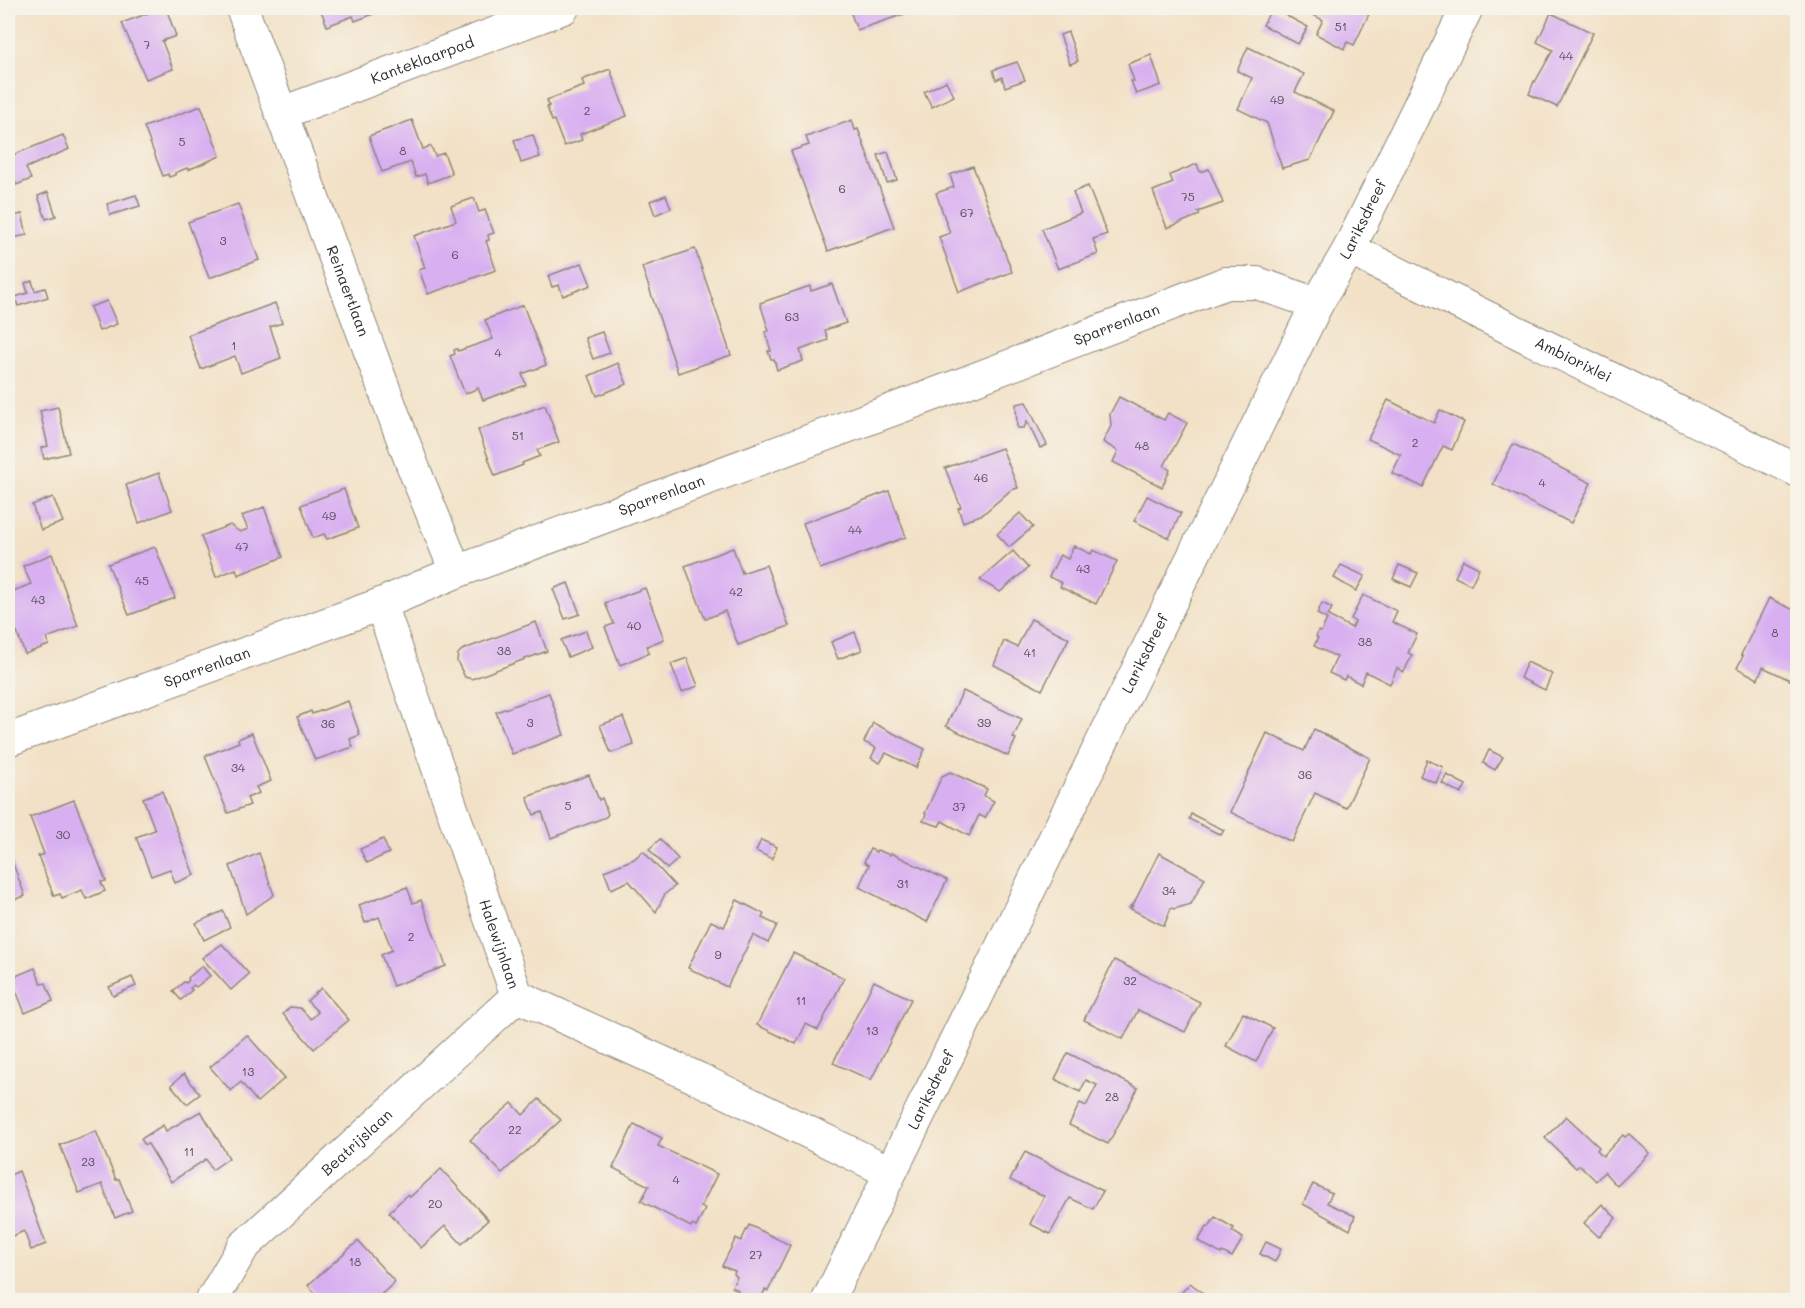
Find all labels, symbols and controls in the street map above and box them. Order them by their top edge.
house number: 51 [1335,18,1347,34]
street label: Kanteklaarpad [368,31,477,88]
house number: 7 [144,36,151,52]
house number: 44 [1559,47,1573,63]
house number: 49 [1270,91,1284,107]
house number: 2 [584,102,590,118]
house number: 5 [179,133,186,149]
house number: 8 [399,142,407,158]
street label: Lariksdreef [1334,175,1391,262]
house number: 6 [838,180,846,196]
house number: 75 [1181,188,1195,204]
house number: 67 [960,204,974,220]
house number: 3 [219,232,227,248]
street label: Reinaertlaan [322,242,374,339]
house number: 6 [451,246,459,262]
street label: Sparrenlaan [1070,298,1162,349]
house number: 63 [785,308,799,324]
street label: Ambiorixlei [1532,332,1615,386]
house number: 1 [231,337,237,353]
house number: 4 [494,344,502,360]
house number: 51 [512,427,524,443]
house number: 2 [1412,434,1418,450]
house number: 48 [1135,437,1149,453]
street label: Sparrenlaan [615,469,707,520]
house number: 46 [974,469,988,485]
house number: 4 [1538,474,1546,490]
house number: 49 [322,507,336,523]
house number: 44 [848,521,862,537]
house number: 47 [235,538,249,554]
house number: 43 [1076,560,1090,576]
house number: 45 [135,572,149,588]
house number: 42 [729,583,743,599]
house number: 43 [31,591,45,607]
street label: Lariksdreef [1116,609,1173,696]
house number: 40 [627,617,642,633]
house number: 8 [1771,624,1779,640]
house number: 38 [1358,633,1372,649]
street label: Sparrenlaan [161,642,253,691]
house number: 38 [497,642,511,658]
house number: 41 [1024,644,1036,660]
house number: 3 [526,714,534,730]
house number: 39 [977,714,991,730]
house number: 36 [321,715,335,731]
house number: 34 [231,759,245,775]
house number: 36 [1298,766,1312,782]
house number: 5 [565,797,572,813]
house number: 37 [952,798,966,814]
house number: 30 [56,826,71,842]
house number: 31 [897,875,909,891]
house number: 34 [1162,882,1176,898]
street label: Halewijnlaan [475,896,525,991]
house number: 2 [408,928,414,944]
house number: 9 [714,946,722,962]
house number: 32 [1123,972,1137,988]
house number: 11 [796,992,806,1008]
house number: 13 [866,1022,878,1038]
street label: Lariksdreef [902,1045,959,1133]
house number: 13 [242,1063,254,1079]
house number: 28 [1105,1088,1119,1104]
street label: Beatrijslaan [316,1104,396,1180]
house number: 22 [508,1121,522,1137]
house number: 11 [184,1143,194,1159]
house number: 23 [81,1153,95,1169]
house number: 4 [672,1171,680,1187]
house number: 20 [428,1195,443,1211]
house number: 27 [749,1246,763,1262]
house number: 18 [349,1253,361,1269]

